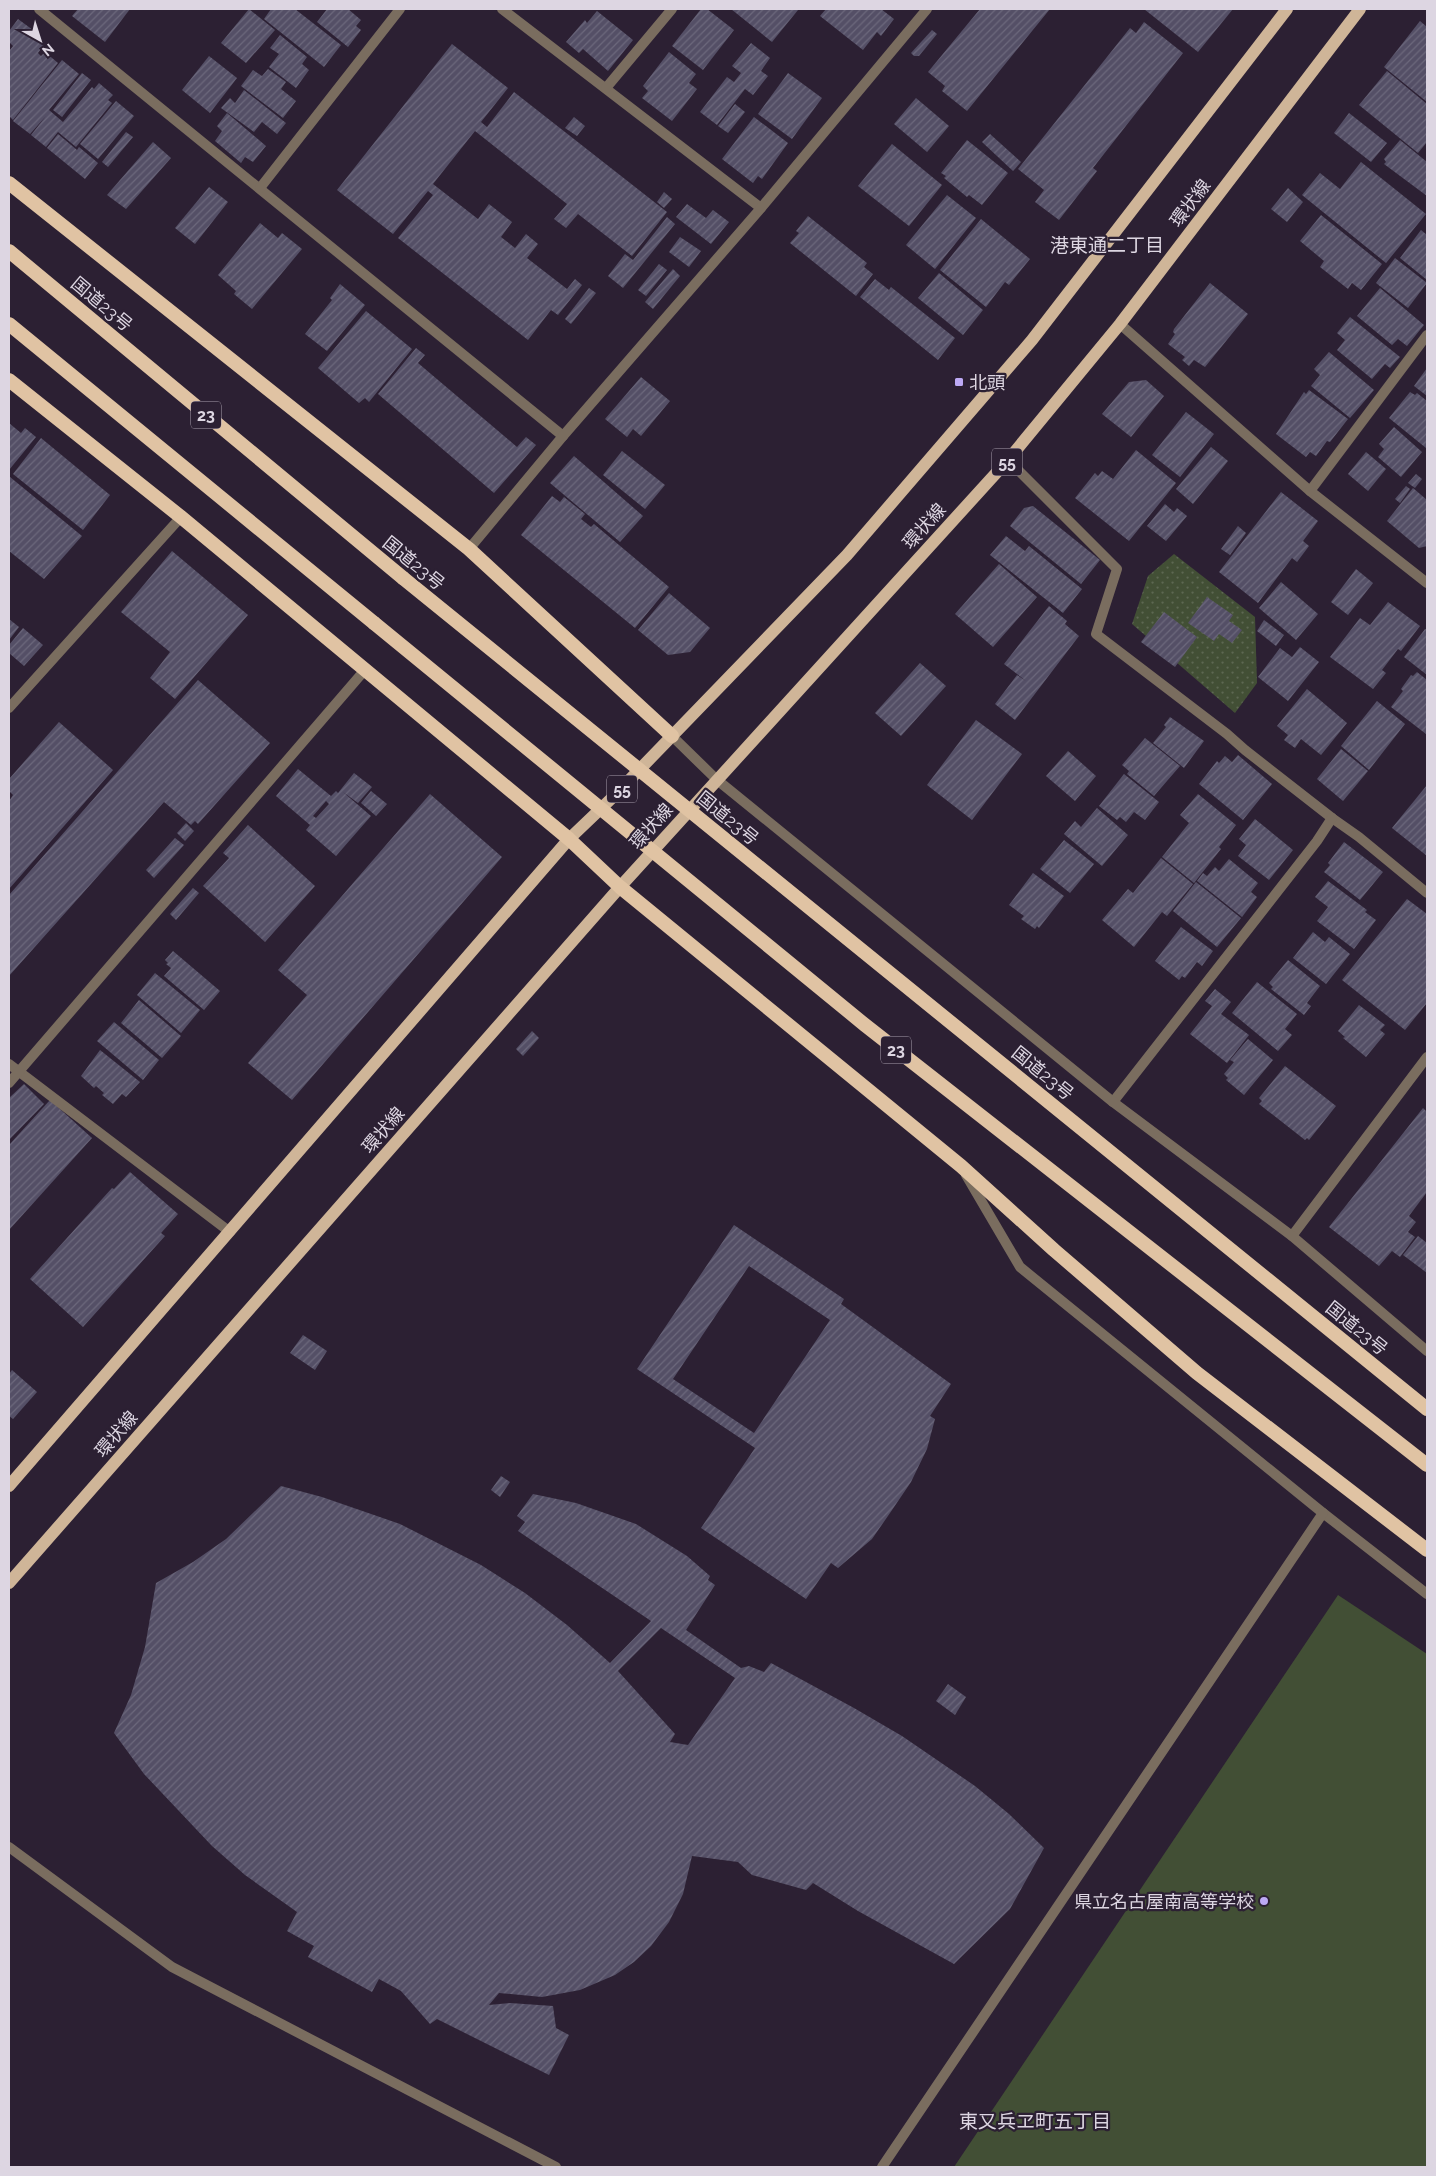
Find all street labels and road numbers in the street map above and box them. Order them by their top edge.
street label: 環状線 [1165,175,1215,231]
street label: 国道23号 [67,272,137,336]
road number: 23 [191,402,221,428]
road number: 55 [992,448,1022,476]
street label: 環状線 [898,499,950,553]
street label: 国道23号 [379,532,449,594]
road number: 55 [607,776,637,802]
street label: 国道23号 [693,787,763,849]
street label: 環状線 [625,799,677,853]
road number: 23 [881,1036,911,1064]
street label: 国道23号 [1008,1042,1078,1104]
street label: 環状線 [357,1103,409,1157]
street label: 国道23号 [1322,1297,1392,1359]
street label: 環状線 [90,1407,142,1461]

